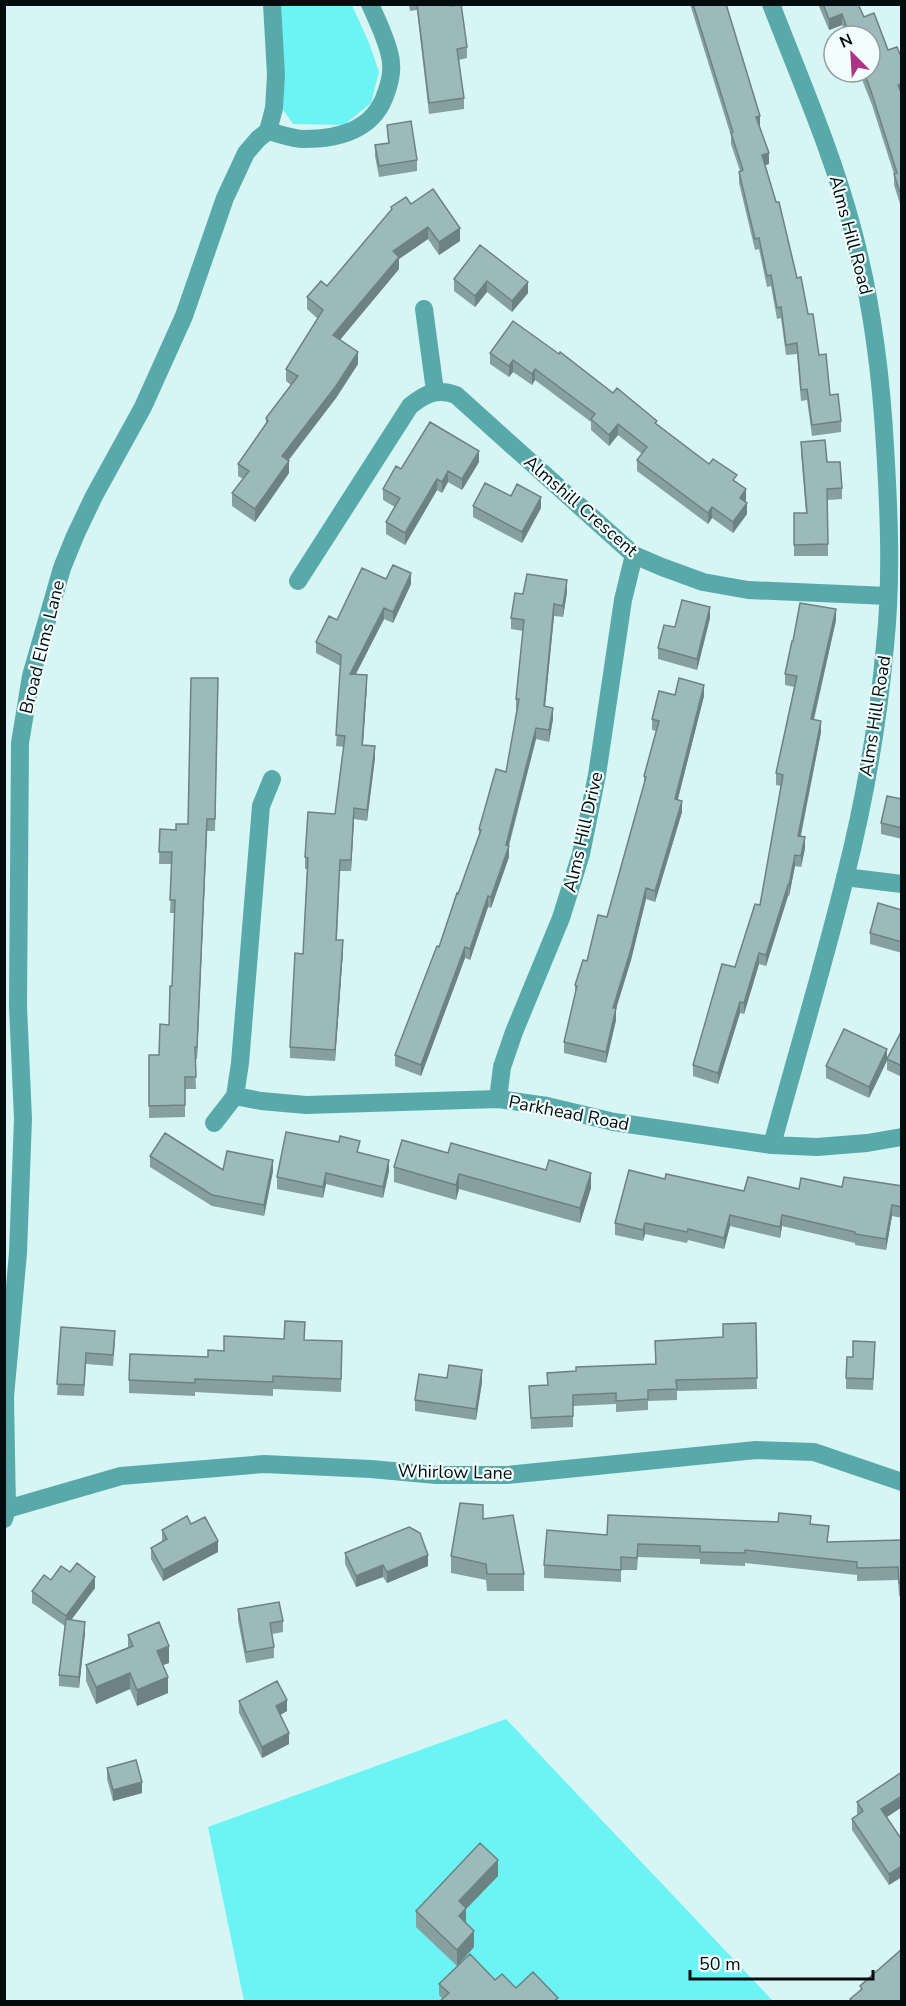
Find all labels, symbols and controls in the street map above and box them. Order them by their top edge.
north arrow [822,24,882,84]
text: N [836,29,856,54]
street label: Alms Hill Road [824,173,878,297]
street label: Almshill Crescent [519,450,643,562]
street label: Broad Elms Lane [14,578,70,716]
street label: Alms Hill Road [854,654,896,778]
street label: Alms Hill Drive [557,769,609,895]
street label: Parkhead Road [507,1090,631,1136]
street label: Whirlow Lane [397,1459,513,1485]
scale bar [690,1943,873,1981]
text: 50 m [699,1952,741,1976]

